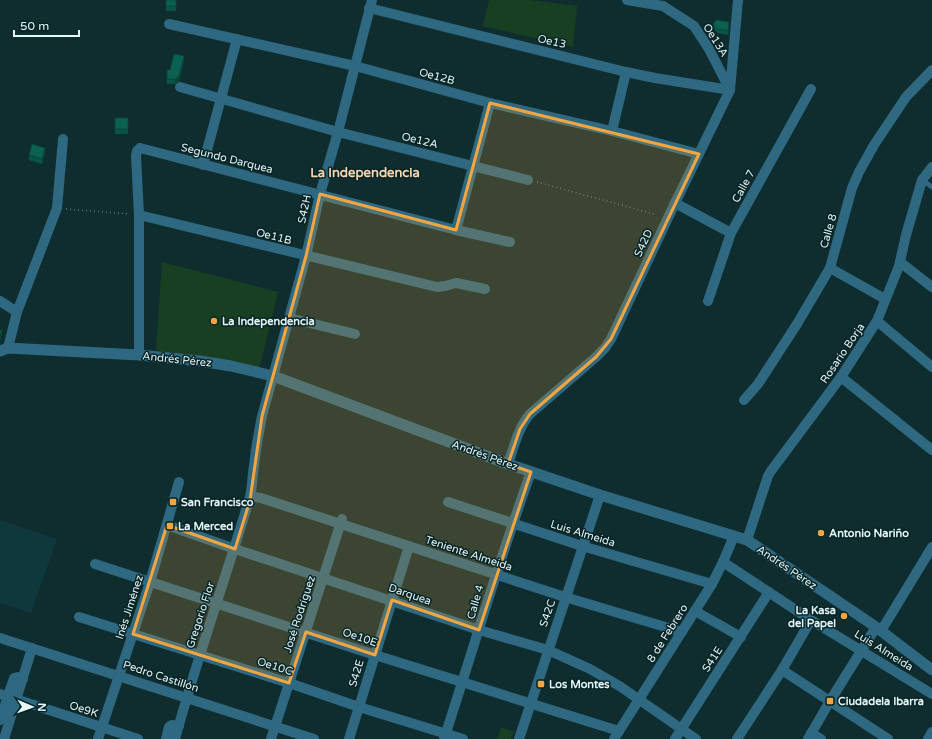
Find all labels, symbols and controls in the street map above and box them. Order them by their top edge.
scale bar [14,12,79,38]
text: 50 m [20,19,49,33]
street label: Oe13A [700,21,731,59]
street label: Oe13 [536,32,567,51]
street label: Oe12B [418,65,456,88]
street label: Oe12A [400,130,439,151]
street label: Segundo Darquea [180,141,274,176]
district label: La Independencia [310,165,420,181]
street label: Calle 7 [729,168,758,205]
street label: S42H [295,194,314,225]
street label: Calle 8 [817,212,840,250]
street label: Oe11B [255,226,293,247]
street label: S42D [631,227,655,259]
place label: La Independencia [222,315,315,329]
marker: La Independencia [209,316,219,326]
street label: Rosario Borja [817,321,867,386]
street label: Andrés Pérez [142,349,213,370]
street label: Andrés Pérez [450,437,520,474]
place label: San Francisco [181,496,254,509]
marker: San Francisco [168,497,178,507]
street label: Luis Almeida [549,517,617,549]
place label: La Merced [178,520,233,533]
marker: La Merced [165,521,175,531]
place label: Antonio Nariño [829,527,909,540]
marker: Antonio Nariño [816,528,826,538]
street label: Teniente Almeida [424,533,514,574]
street label: Andrés Pérez [754,543,820,592]
street label: Inés Jiménez [113,573,146,641]
street label: José Rodríguez [281,574,318,654]
street label: Gregorio Flor [184,580,218,650]
street label: Darquea [387,581,433,608]
street label: Calle 4 [464,583,487,621]
street label: S42C [537,597,558,629]
street label: 8 de Febrero [644,601,691,665]
place label: La Kasa del Papel [788,604,836,631]
marker: La Kasa del Papel [839,611,849,621]
street label: Oe10E [341,625,379,649]
street label: Luis Almeida [852,627,916,674]
street label: S41E [699,644,725,674]
street label: Oe10C [256,655,294,678]
street label: Pedro Castillón [121,658,200,695]
street label: S42E [346,658,367,688]
place label: Los Montes [549,678,610,691]
marker: Los Montes [536,679,546,689]
north arrow [12,687,52,727]
place label: Ciudadela Ibarra [838,695,924,708]
marker: Ciudadela Ibarra [825,696,835,706]
street label: Oe9K [68,699,100,720]
text: N [35,703,48,712]

